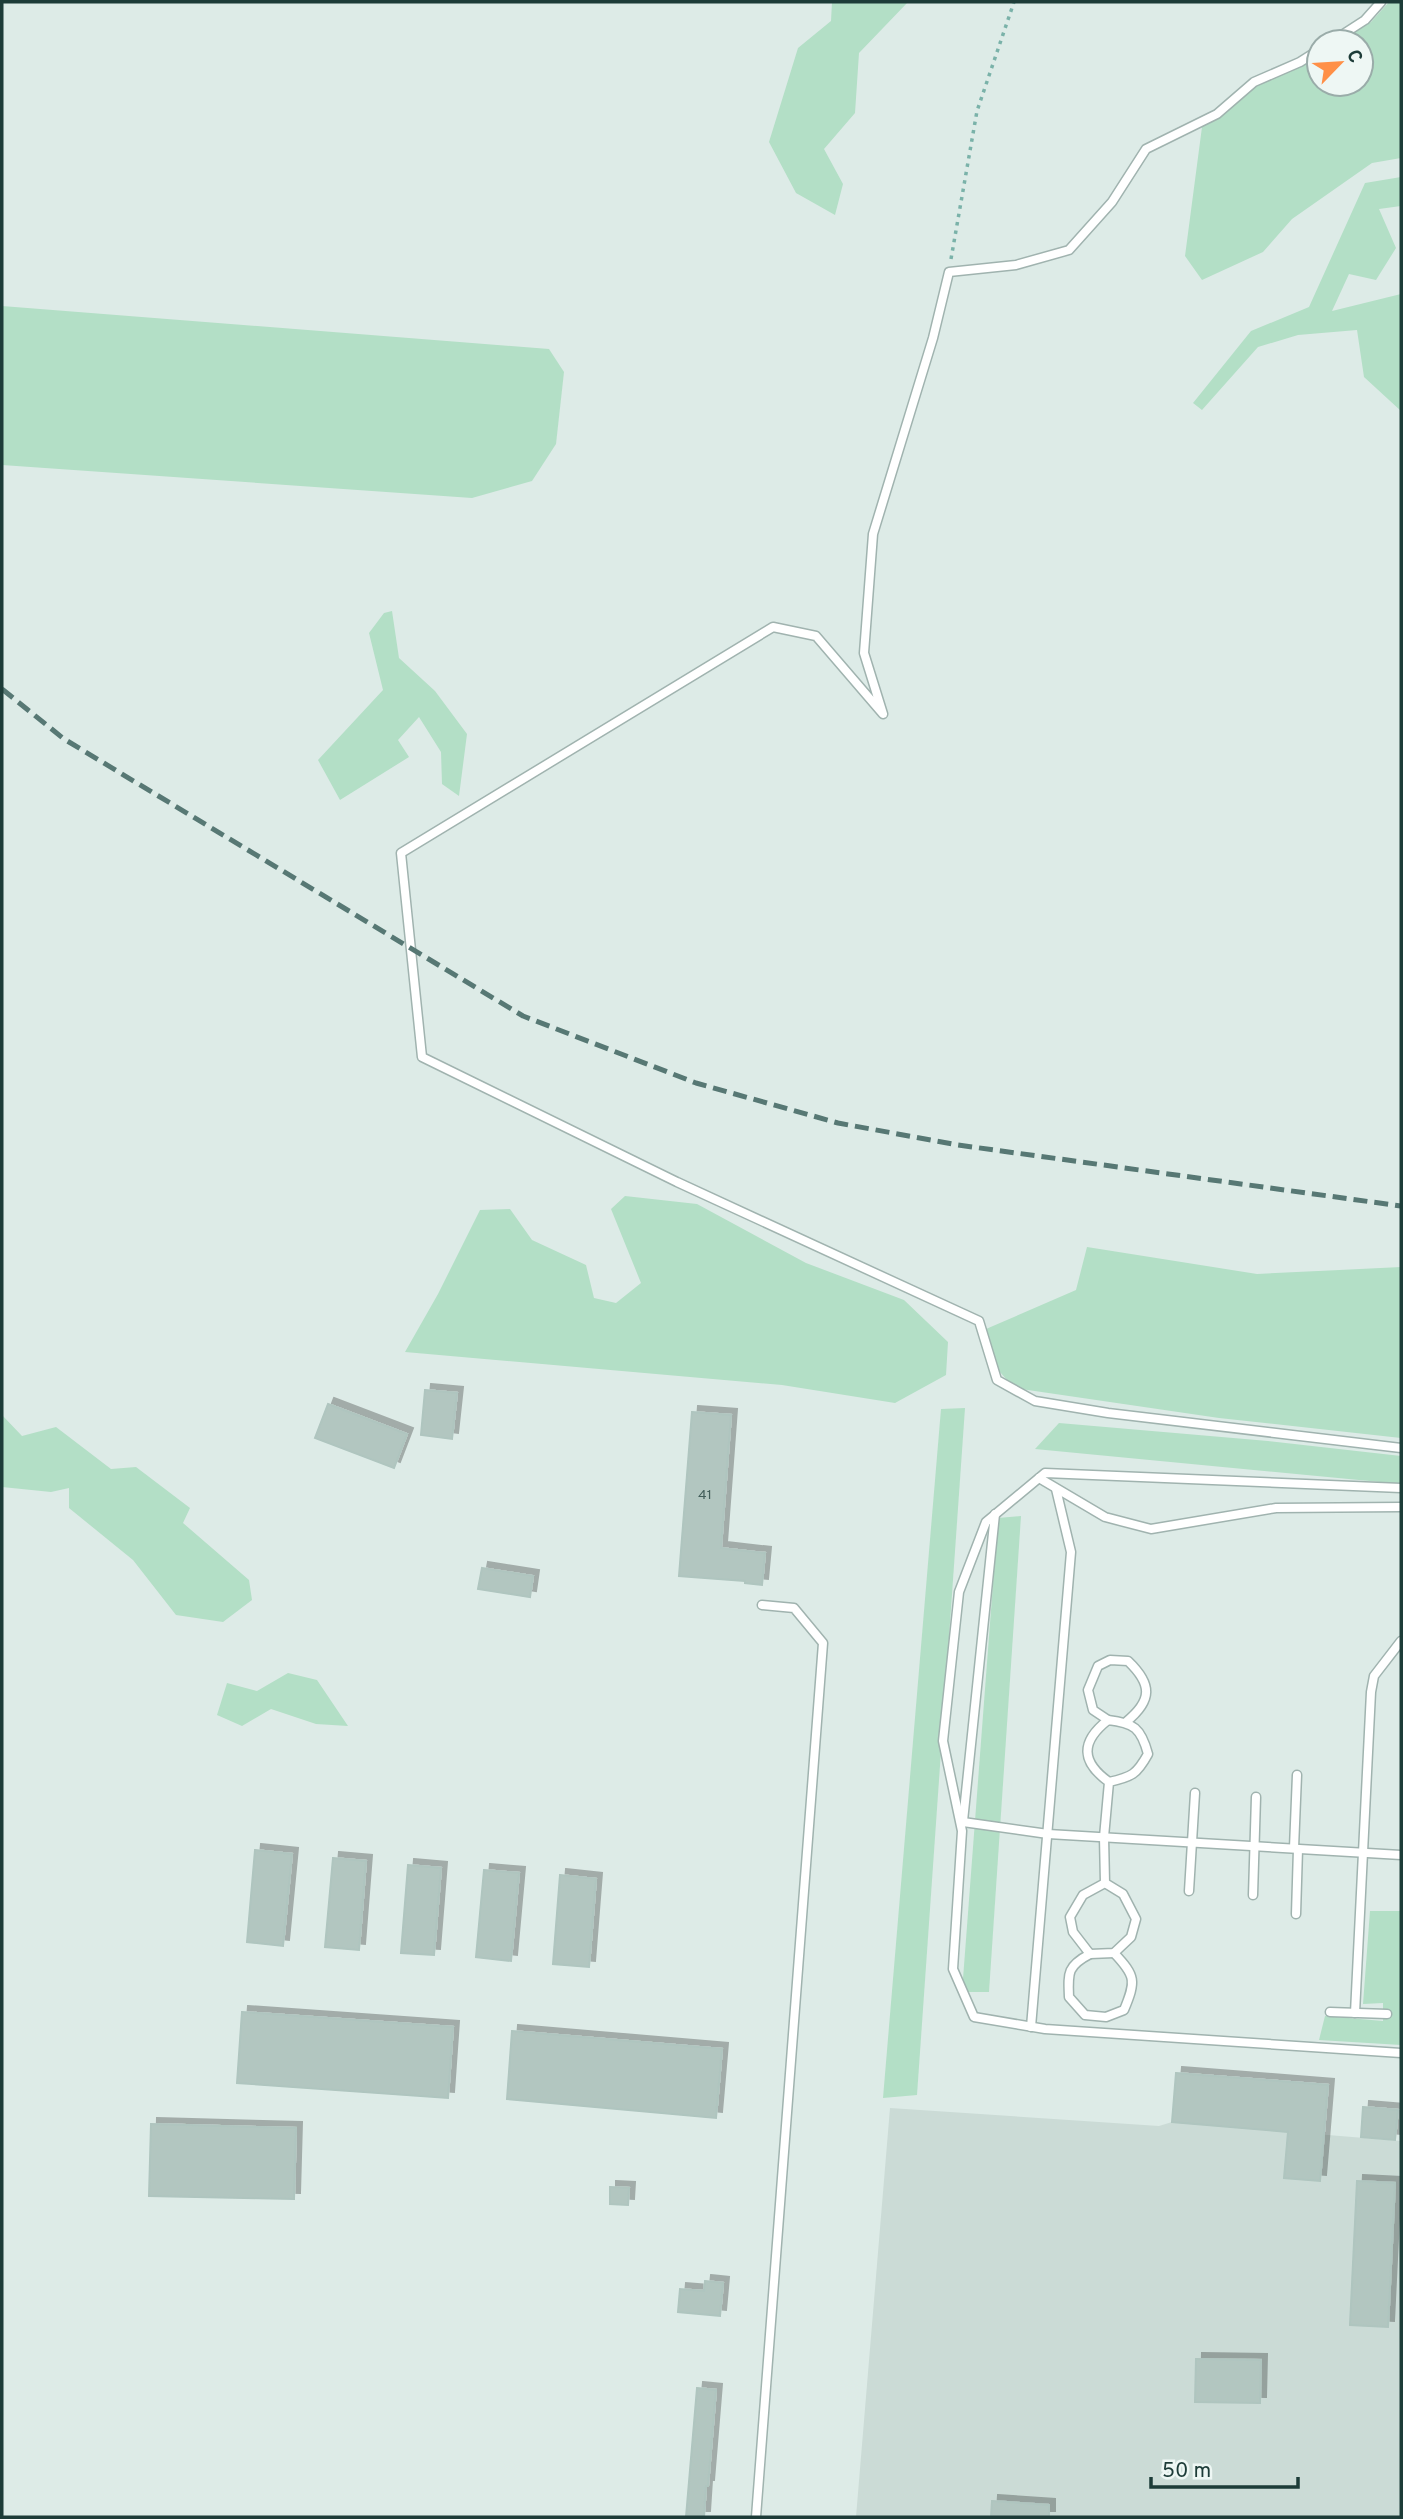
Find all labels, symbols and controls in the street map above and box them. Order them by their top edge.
north arrow [1305,28,1375,98]
text: С [1340,46,1367,67]
house number: 41 [698,1487,712,1504]
scale bar [1151,2446,1298,2490]
text: 50 m [1162,2458,1211,2485]

